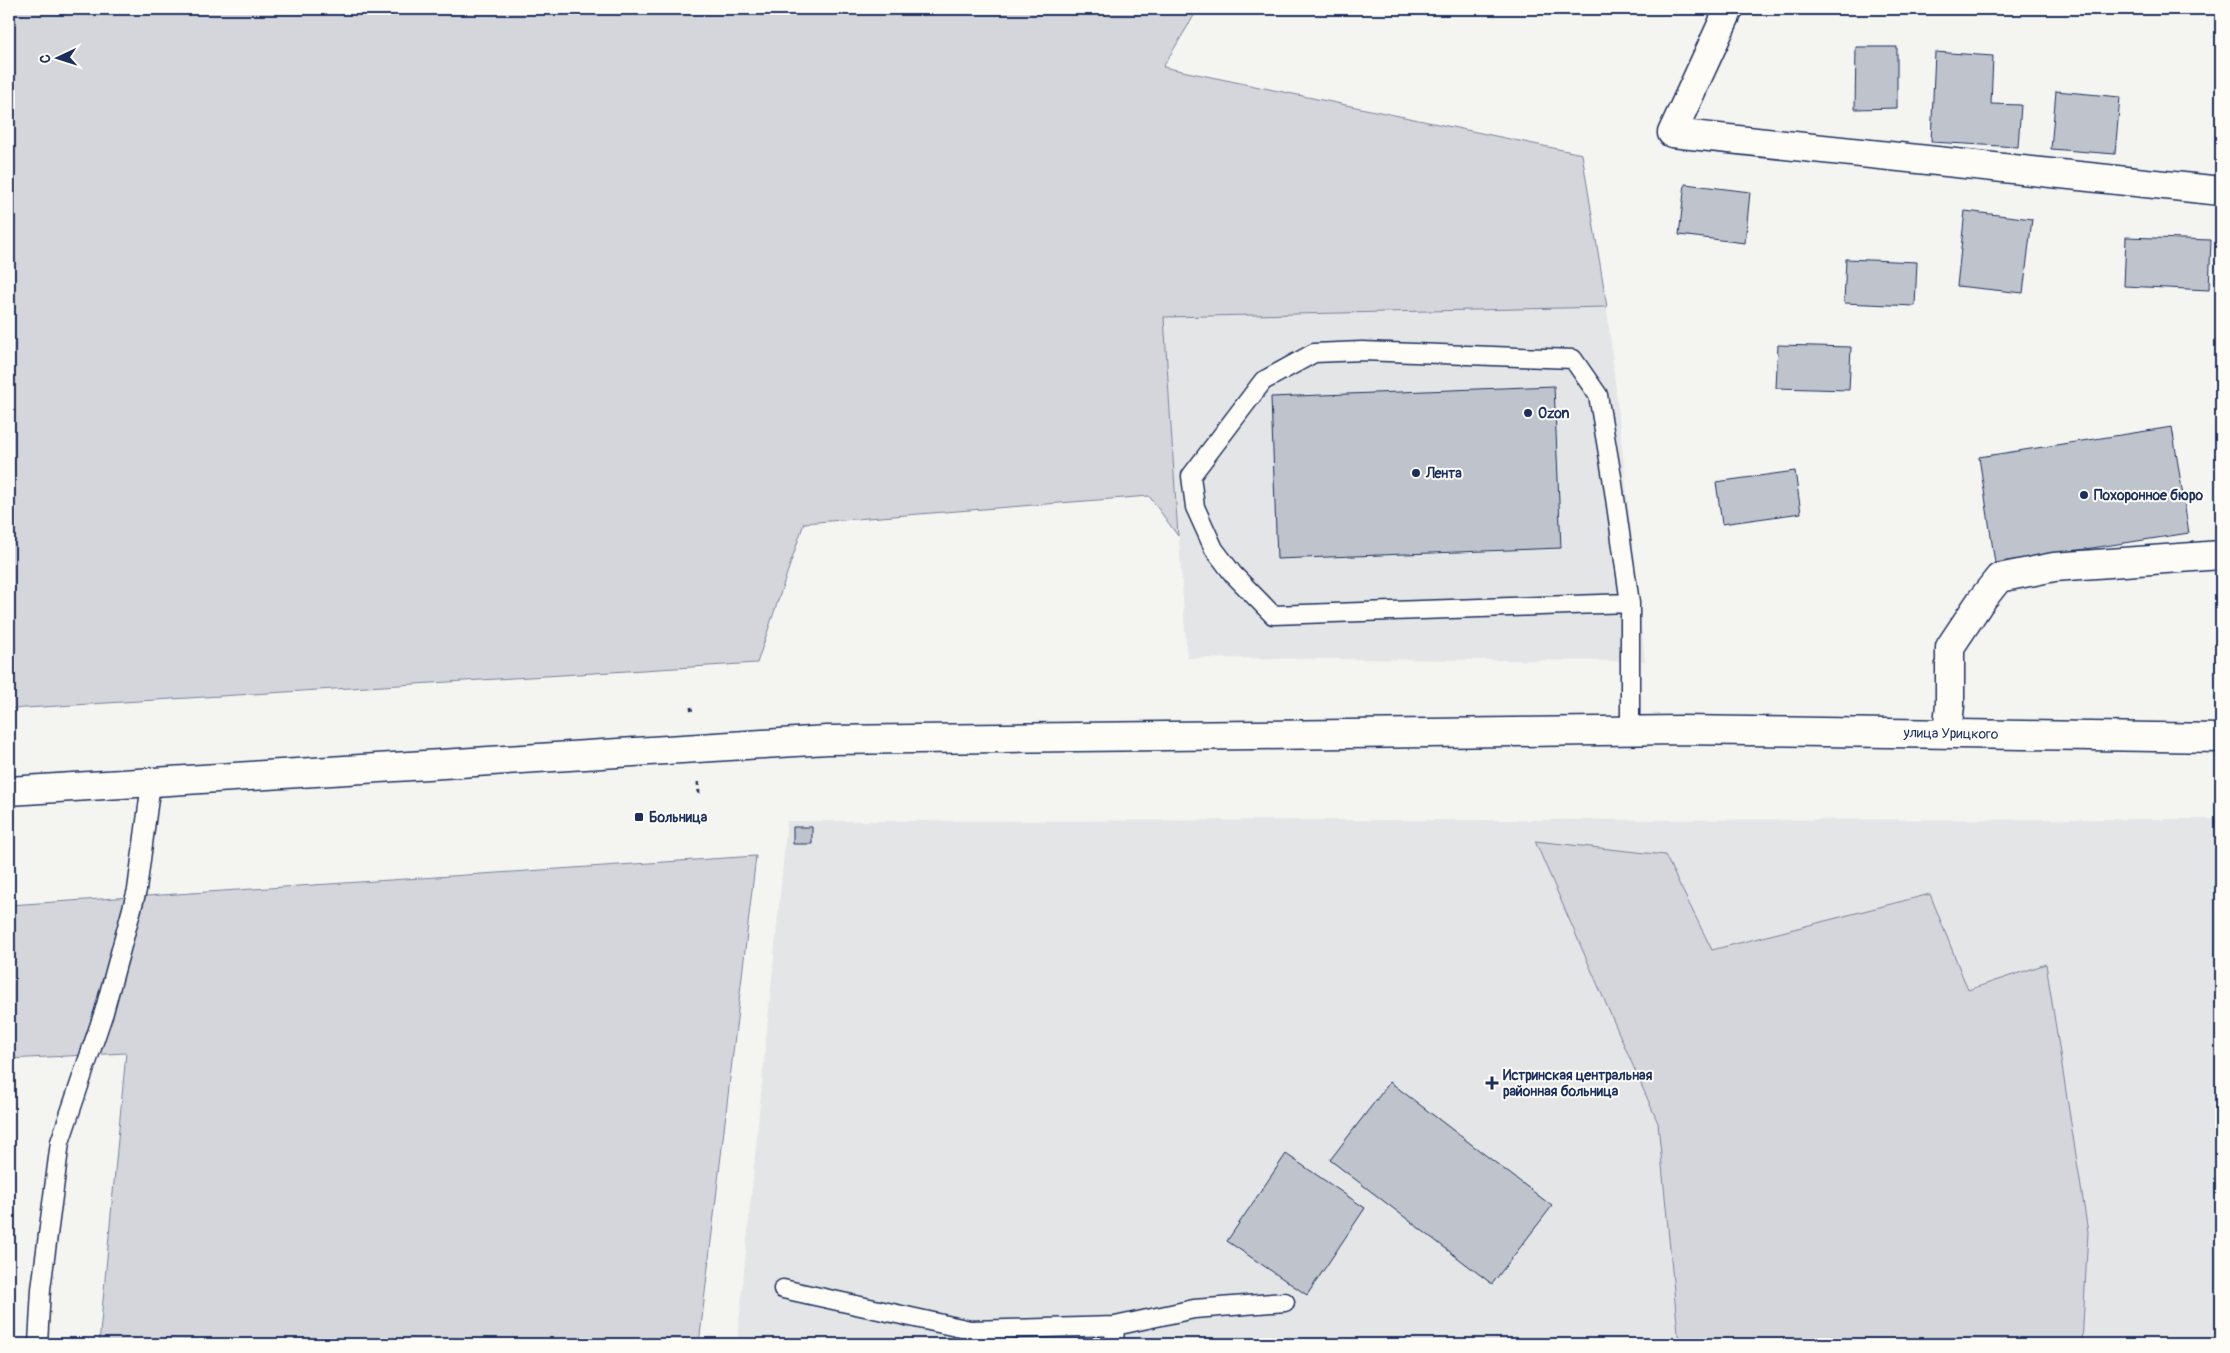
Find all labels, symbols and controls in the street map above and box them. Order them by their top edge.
north arrow [32,32,82,82]
text: С [37,54,54,64]
place label: Ozon [1538,405,1570,422]
marker: Ozon [1522,407,1534,419]
place label: Лента [1425,465,1462,482]
marker: Лента [1410,467,1422,479]
place label: Похоронное бюро [2094,487,2204,504]
marker: Похоронное бюро [2078,489,2090,501]
street label: улица Урицкого [1902,724,1999,743]
place label: Больница [649,809,708,826]
marker: Больница [633,811,645,823]
place label: Истринская центральная районная больница [1503,1067,1653,1100]
marker: Истринская центральная районная больница [1485,1076,1499,1090]

